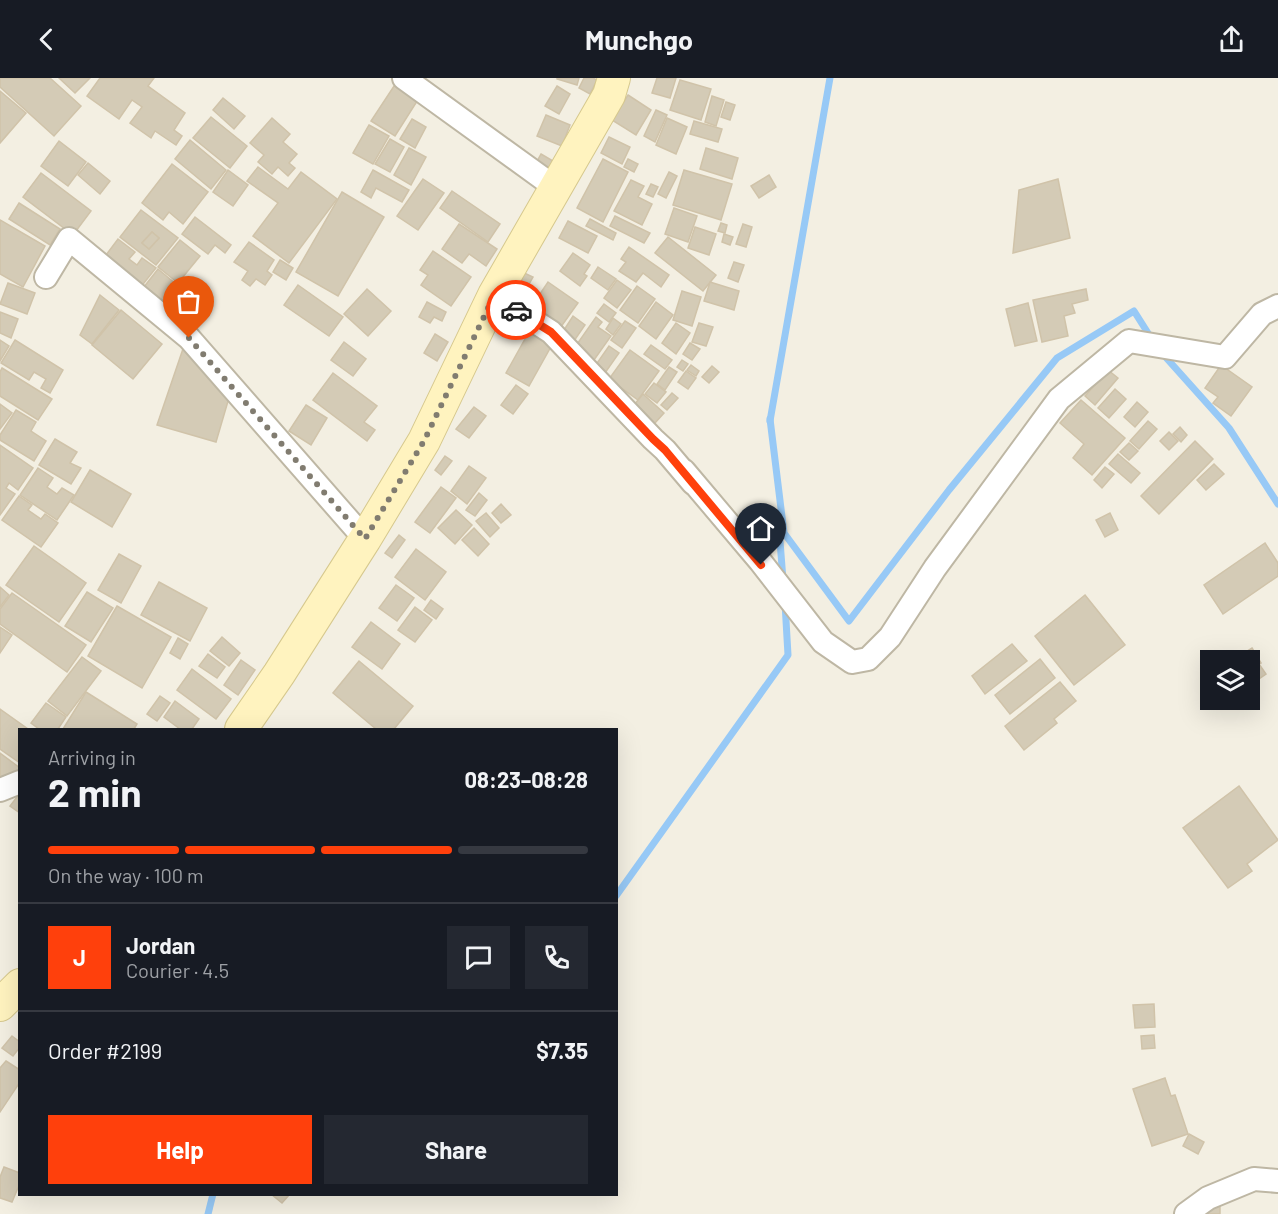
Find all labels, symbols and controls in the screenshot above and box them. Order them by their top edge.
icon: back [30,23,63,56]
text: Munchgo [585,23,693,55]
icon: share [1215,23,1248,56]
pin [163,276,214,338]
courier [486,280,546,340]
icon: bag [172,285,205,318]
icon: car [500,294,533,327]
pin [735,503,786,565]
icon: home [744,512,777,545]
map controls [1200,650,1260,710]
button: layers [1200,650,1260,710]
text: Arriving in [48,745,136,769]
text: 08:23–08:28 [465,766,588,792]
text: 2 min [48,768,141,815]
text: On the way · 100 m [48,863,204,887]
button: chat [447,926,510,989]
button: phone [525,926,588,989]
text: Jordan [126,932,195,958]
text: J [73,944,86,970]
text: Courier · 4.5 [126,958,229,982]
text: Order #2199 [48,1037,162,1063]
text: $7.35 [536,1037,588,1063]
button: Help [48,1115,312,1184]
button: Share [324,1115,588,1184]

